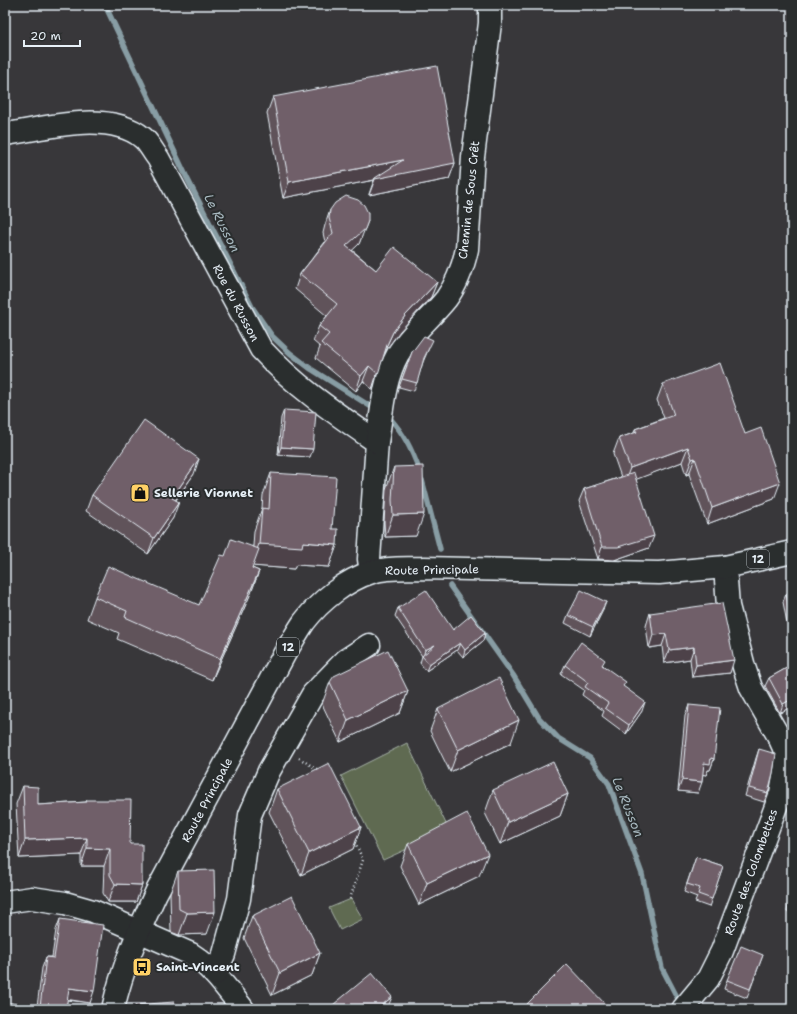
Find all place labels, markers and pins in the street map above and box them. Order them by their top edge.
shop icon: Sellerie Vionnet [129,482,151,504]
place label: Sellerie Vionnet [154,485,253,501]
bus stop icon: Saint-Vincent [131,956,153,978]
place label: Saint-Vincent [156,959,240,975]

